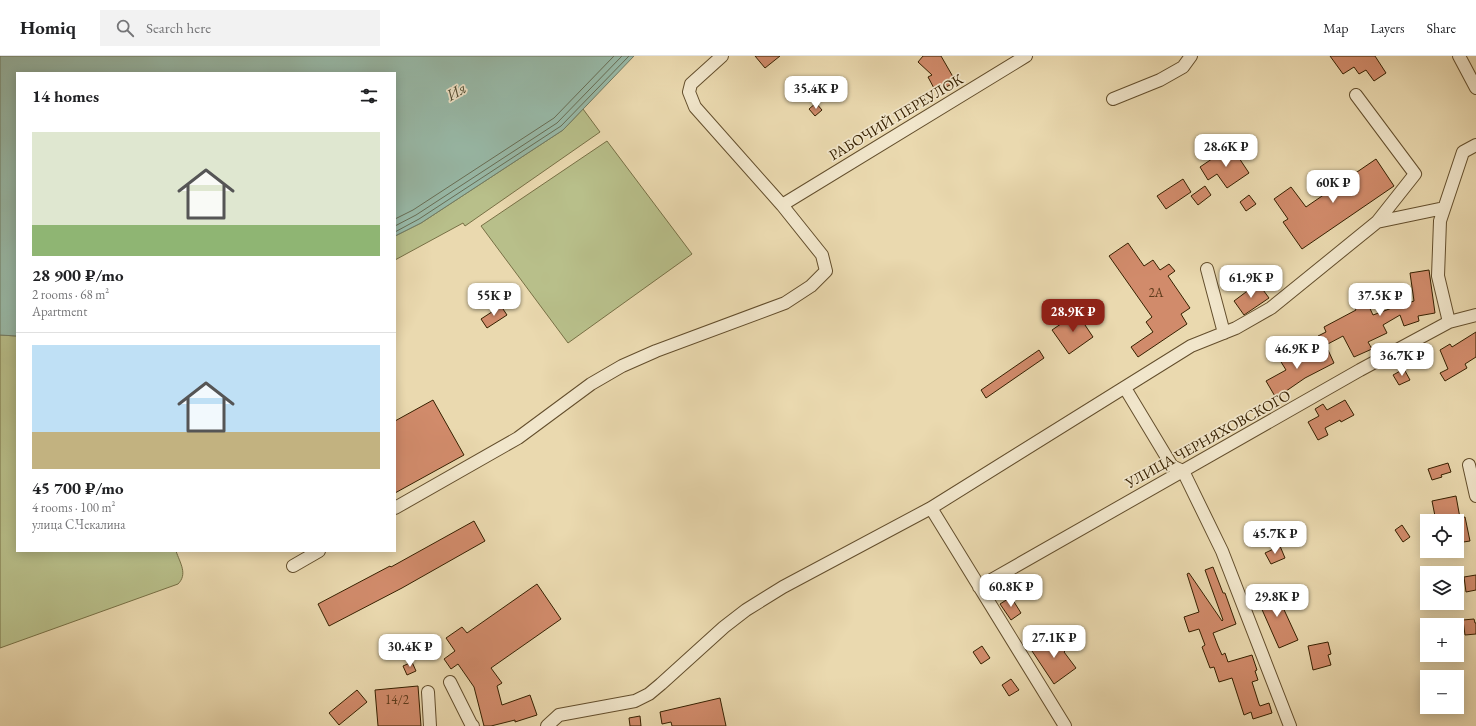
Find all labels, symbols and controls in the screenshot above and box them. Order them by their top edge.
search box [100,10,380,46]
text: Homiq [20,15,76,40]
icon: search [114,17,136,39]
text: Search here [146,18,211,37]
text: Map [1323,19,1348,37]
text: Layers [1370,19,1405,37]
text: Share [1427,19,1456,37]
street label: РАБОЧИЙ ПЕРЕУЛОК [825,69,966,164]
pin: 35.4K ₽ [779,76,853,110]
water label: Ия [442,77,470,106]
text: 35.4K ₽ [794,80,838,97]
text: 14 homes [32,85,99,107]
icon: filters [358,85,380,107]
pin: 28.6K ₽ [1189,134,1263,168]
text: 28.6K ₽ [1204,138,1248,155]
icon: home [170,158,242,230]
pin: 60K ₽ [1305,170,1361,204]
text: 60K ₽ [1316,174,1350,191]
text: 28 900 ₽/mo [32,264,124,286]
pin: 61.9K ₽ [1214,265,1288,299]
text: 61.9K ₽ [1229,269,1273,286]
pin: 55K ₽ [466,283,522,317]
pin: 37.5K ₽ [1343,283,1417,317]
house number: 2А [1148,284,1165,301]
text: 2 rooms · 68 m² [32,286,109,303]
text: 55K ₽ [477,287,511,304]
text: 37.5K ₽ [1358,287,1402,304]
pin: 28.9K ₽ [1036,299,1110,333]
text: Apartment [32,303,87,320]
text: 28.9K ₽ [1051,303,1095,320]
pin: 46.9K ₽ [1260,336,1334,370]
text: 46.9K ₽ [1275,340,1319,357]
pin: 36.7K ₽ [1365,343,1439,377]
text: 36.7K ₽ [1380,347,1424,364]
icon: home [170,371,242,443]
street label: УЛИЦА ЧЕРНЯХОВСКОГО [1121,385,1294,492]
text: 45 700 ₽/mo [32,477,124,499]
text: 4 rooms · 100 m² [32,499,116,516]
map controls [1420,514,1464,714]
button: locate [1420,514,1464,558]
text: улица С.Чекалина [32,516,126,533]
pin: 45.7K ₽ [1238,521,1312,555]
text: 45.7K ₽ [1253,525,1297,542]
button: layers [1420,566,1464,610]
pin: 60.8K ₽ [974,574,1048,608]
text: 60.8K ₽ [989,578,1033,595]
pin: 29.8K ₽ [1240,584,1314,618]
text: 29.8K ₽ [1255,588,1299,605]
button: + [1420,618,1464,662]
pin: 27.1K ₽ [1017,625,1091,659]
text: 27.1K ₽ [1032,629,1076,646]
pin: 30.4K ₽ [373,634,447,668]
text: 30.4K ₽ [388,638,432,655]
button: − [1420,670,1464,714]
house number: 14/2 [385,691,410,708]

